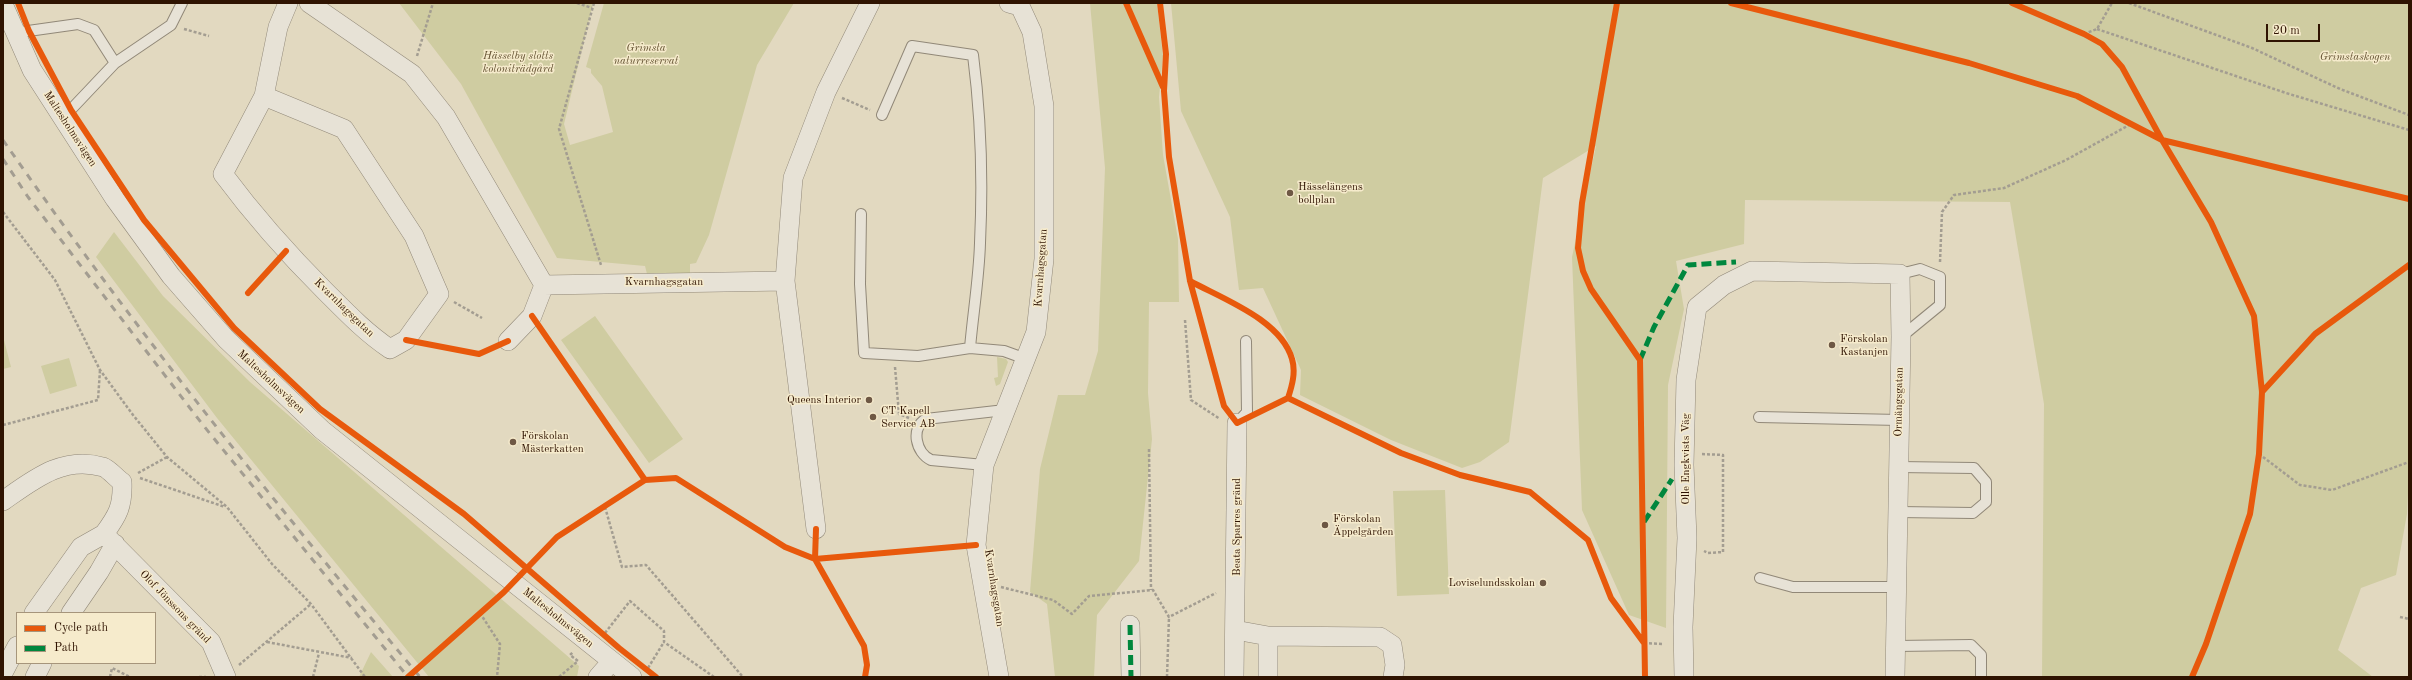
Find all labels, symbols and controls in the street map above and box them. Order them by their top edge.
scale bar [2268,16,2322,42]
text: 20 m [2273,25,2300,37]
park label: Grimsta naturreservat [614,41,678,67]
park label: Hässelby slotts koloniträdgård [483,49,553,75]
park label: Grimstaskogen [2320,50,2390,64]
street label: Maltesholmsvägen [41,89,99,169]
place label: Hässelängens bollplan [1298,180,1363,206]
marker: Hässelängens bollplan [1285,188,1295,198]
street label: Kvarnhagsgatan [1032,228,1050,308]
street label: Kvarnhagsgatan [625,275,703,289]
street label: Kvarnhagsgatan [311,276,377,340]
place label: Förskolan Kastanjen [1840,332,1888,358]
marker: Förskolan Kastanjen [1827,340,1837,350]
street label: Maltesholmsvägen [235,347,307,417]
street label: Ormängsgatan [1892,367,1906,437]
place label: Queens Interior [787,393,861,407]
marker: Queens Interior [864,395,874,405]
place label: CT Kapell Service AB [881,404,935,430]
marker: CT Kapell Service AB [868,412,878,422]
street label: Olle Engkvists Väg [1679,413,1693,505]
place label: Förskolan Mästerkatten [521,429,584,455]
marker: Förskolan Mästerkatten [508,437,518,447]
street label: Beata Sparres gränd [1230,478,1244,576]
place label: Förskolan Äppelgården [1333,512,1393,538]
marker: Förskolan Äppelgården [1320,520,1330,530]
street label: Kvarnhagsgatan [981,548,1007,628]
street label: Olof Jönssons gränd [137,568,213,646]
place label: Loviselundsskolan [1448,576,1535,590]
marker: Loviselundsskolan [1538,578,1548,588]
street label: Maltesholmsvägen [520,585,596,651]
legend [16,612,156,664]
text: Cycle path [54,622,108,634]
text: Path [54,642,78,654]

